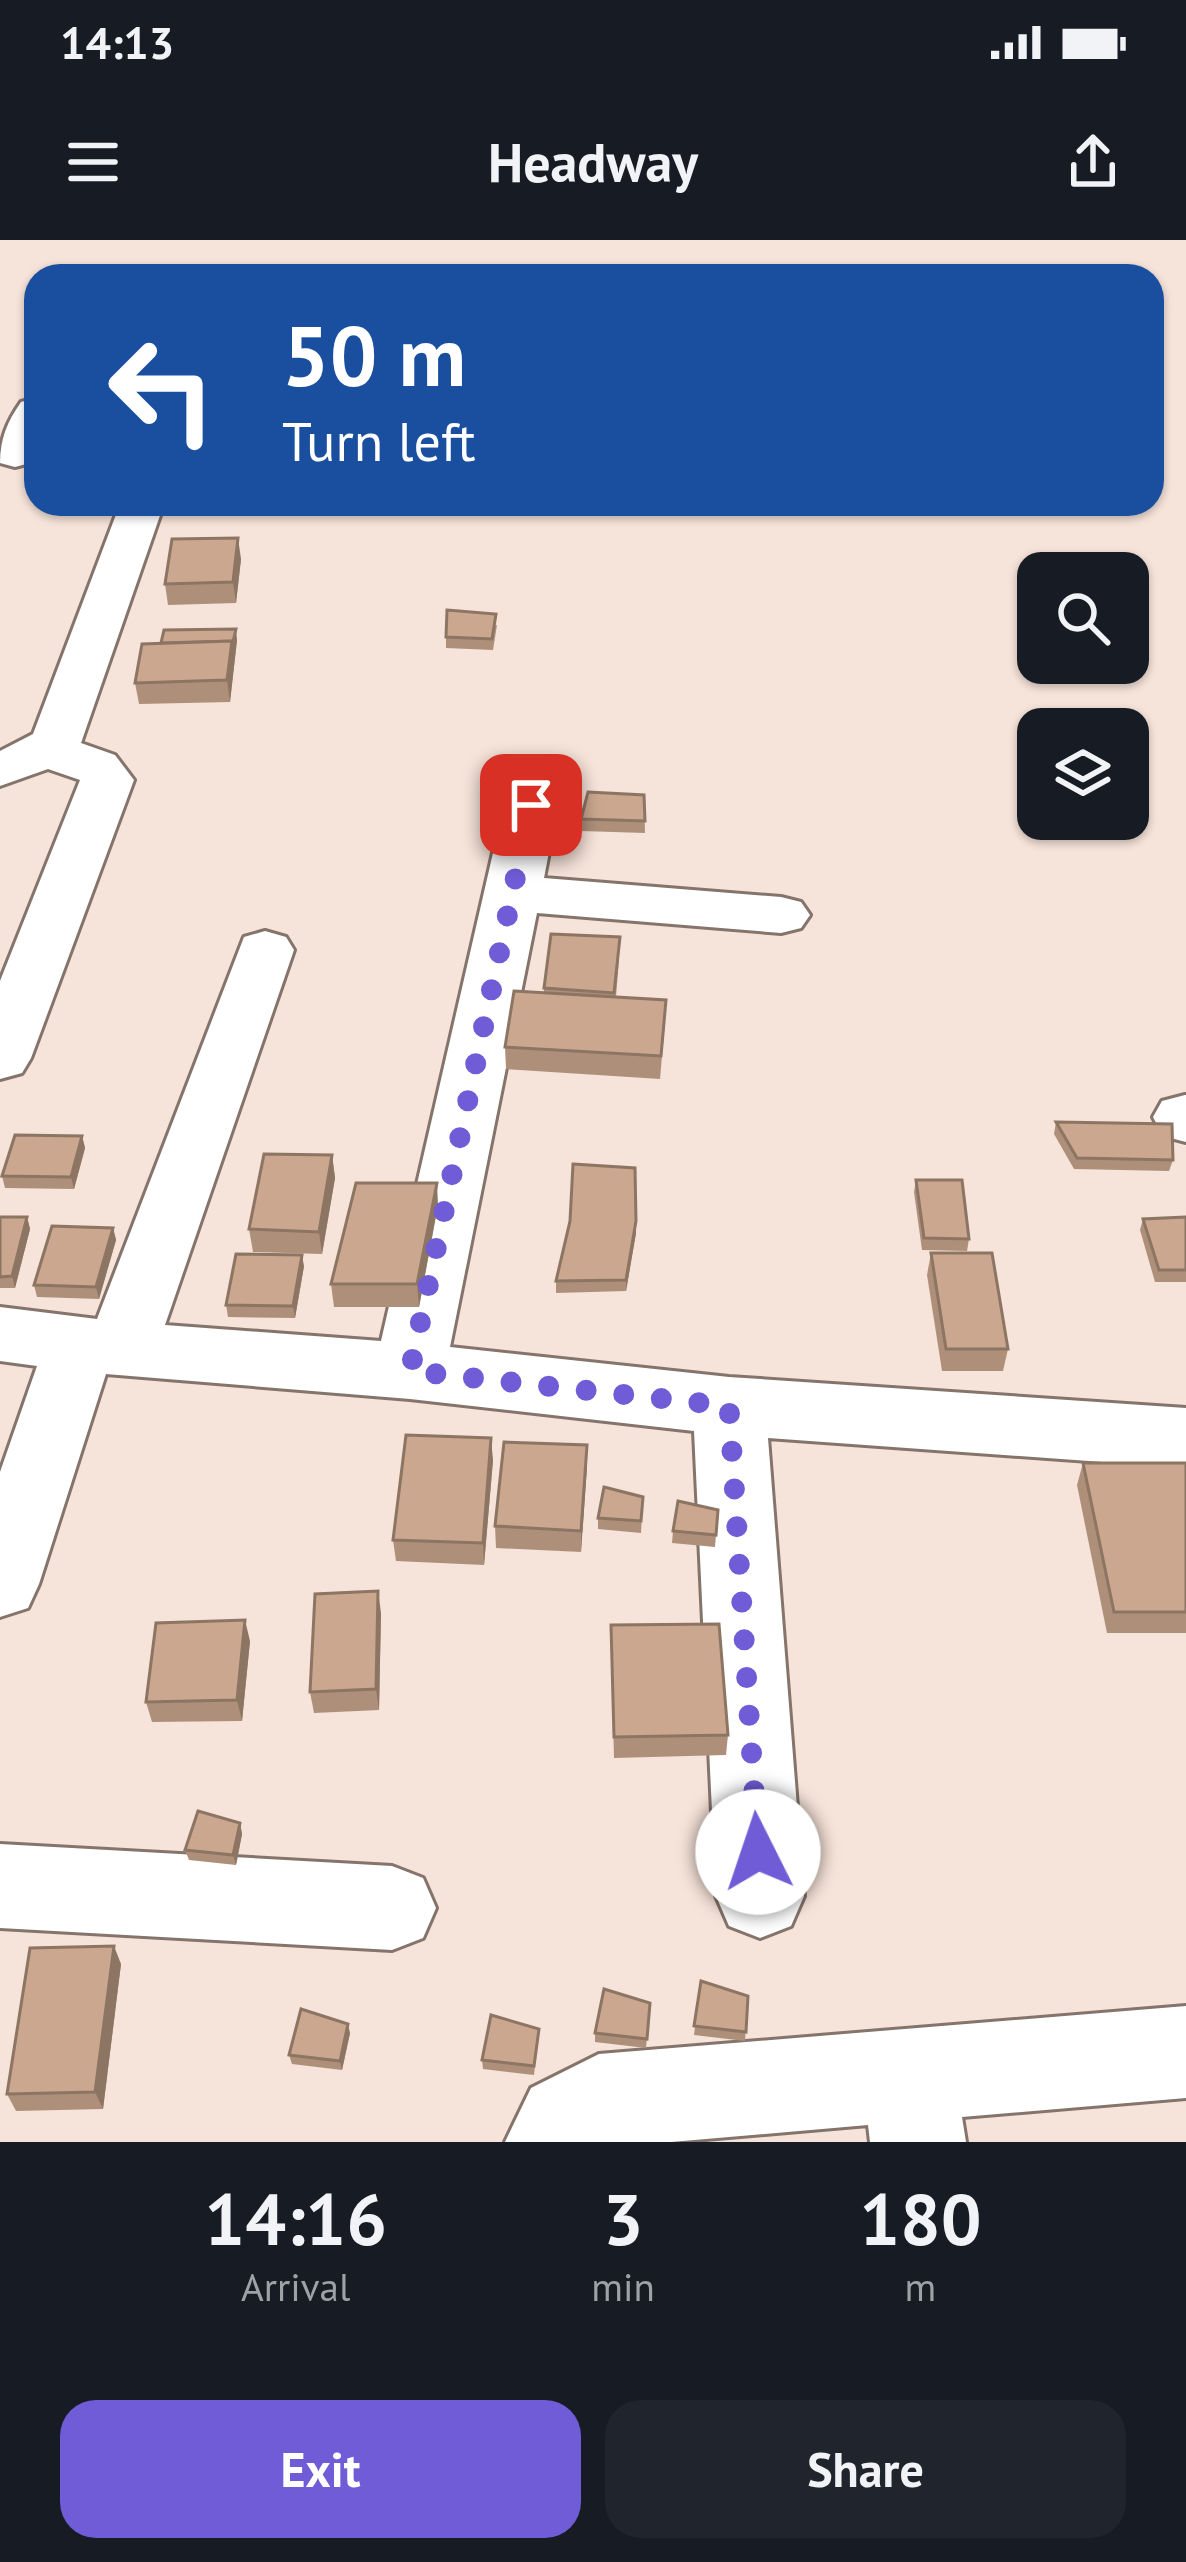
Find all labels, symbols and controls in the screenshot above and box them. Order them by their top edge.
text: 14:13 [60,13,174,71]
text: Headway [488,127,698,197]
icon: menu [60,129,126,195]
icon: share [1060,129,1126,195]
text: 50 m [282,300,466,409]
icon: left [84,312,240,468]
text: Turn left [282,406,476,476]
map controls [1017,552,1149,840]
button: search [1017,552,1149,684]
button: layers [1017,708,1149,840]
pin [480,754,582,856]
icon: arrive [498,772,564,838]
position arrow [695,1789,821,1915]
text: 14:16 [204,2172,387,2265]
text: 3 [603,2172,644,2265]
text: 180 [859,2172,982,2265]
text: Arrival [241,2261,350,2312]
text: min [591,2261,655,2312]
text: m [905,2261,936,2312]
button: Exit [60,2400,581,2538]
button: Share [605,2400,1126,2538]

